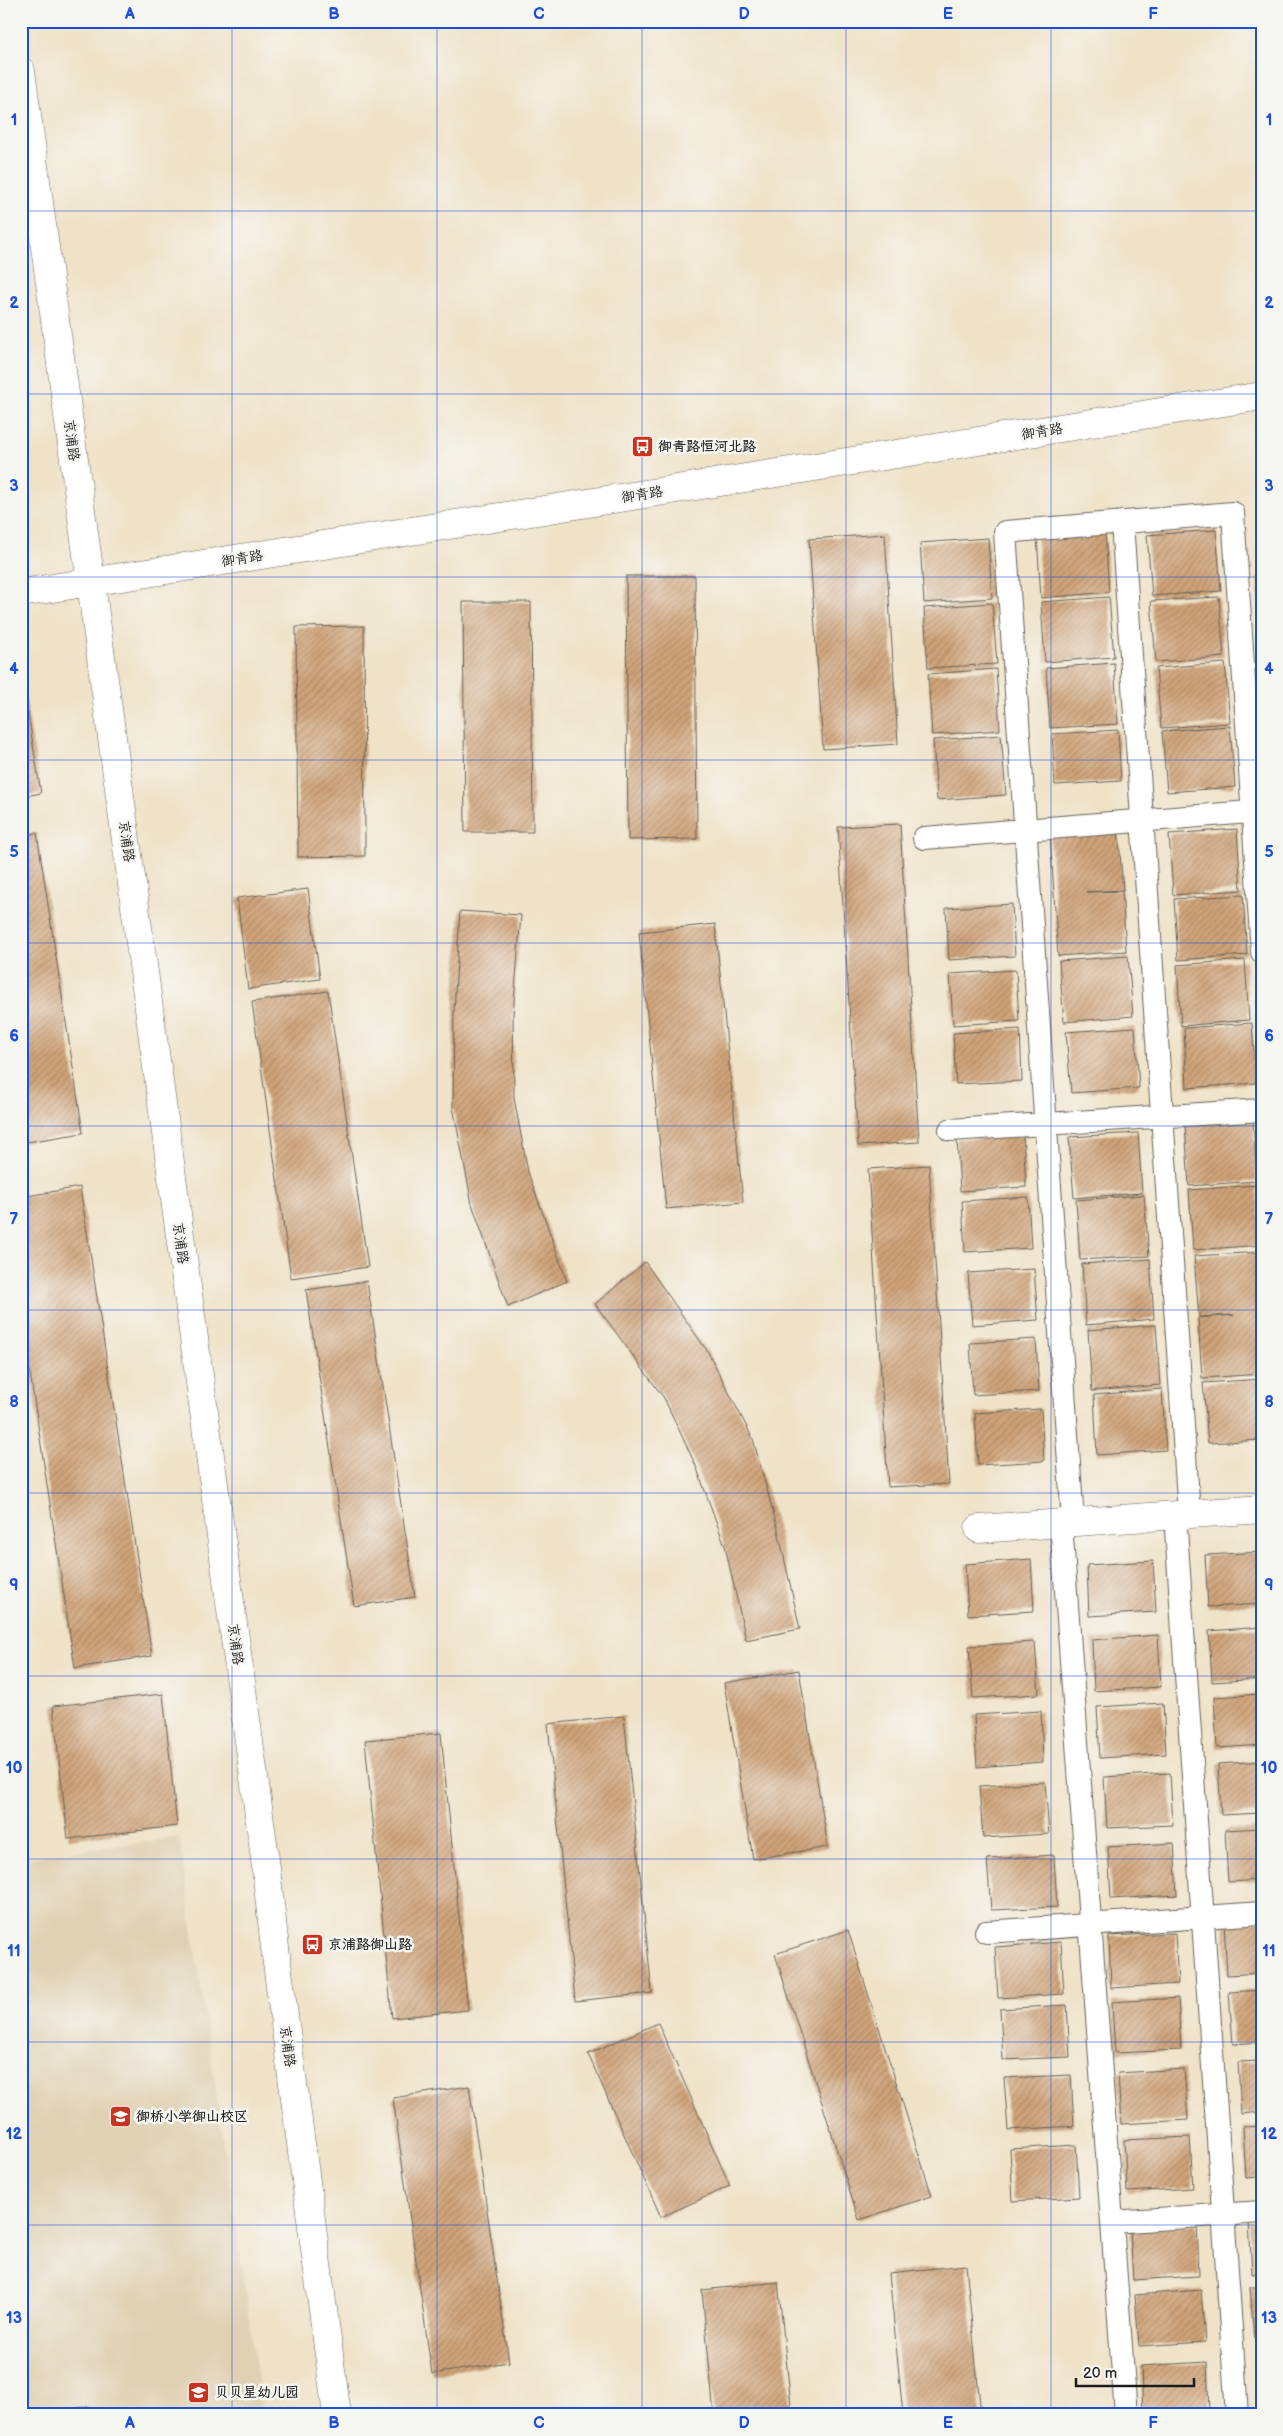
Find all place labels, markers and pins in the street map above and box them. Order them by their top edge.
bus stop icon: 御青路恒河北路 [630,434,654,458]
place label: 御青路恒河北路 [658,438,756,455]
bus stop icon: 京浦路御山路 [300,1932,324,1956]
place label: 京浦路御山路 [328,1936,412,1953]
school or university icon: 御桥小学御山校区 [108,2104,132,2128]
place label: 御桥小学御山校区 [136,2108,248,2125]
school or university icon: 贝贝星幼儿园 [187,2380,211,2404]
place label: 贝贝星幼儿园 [215,2384,299,2401]

